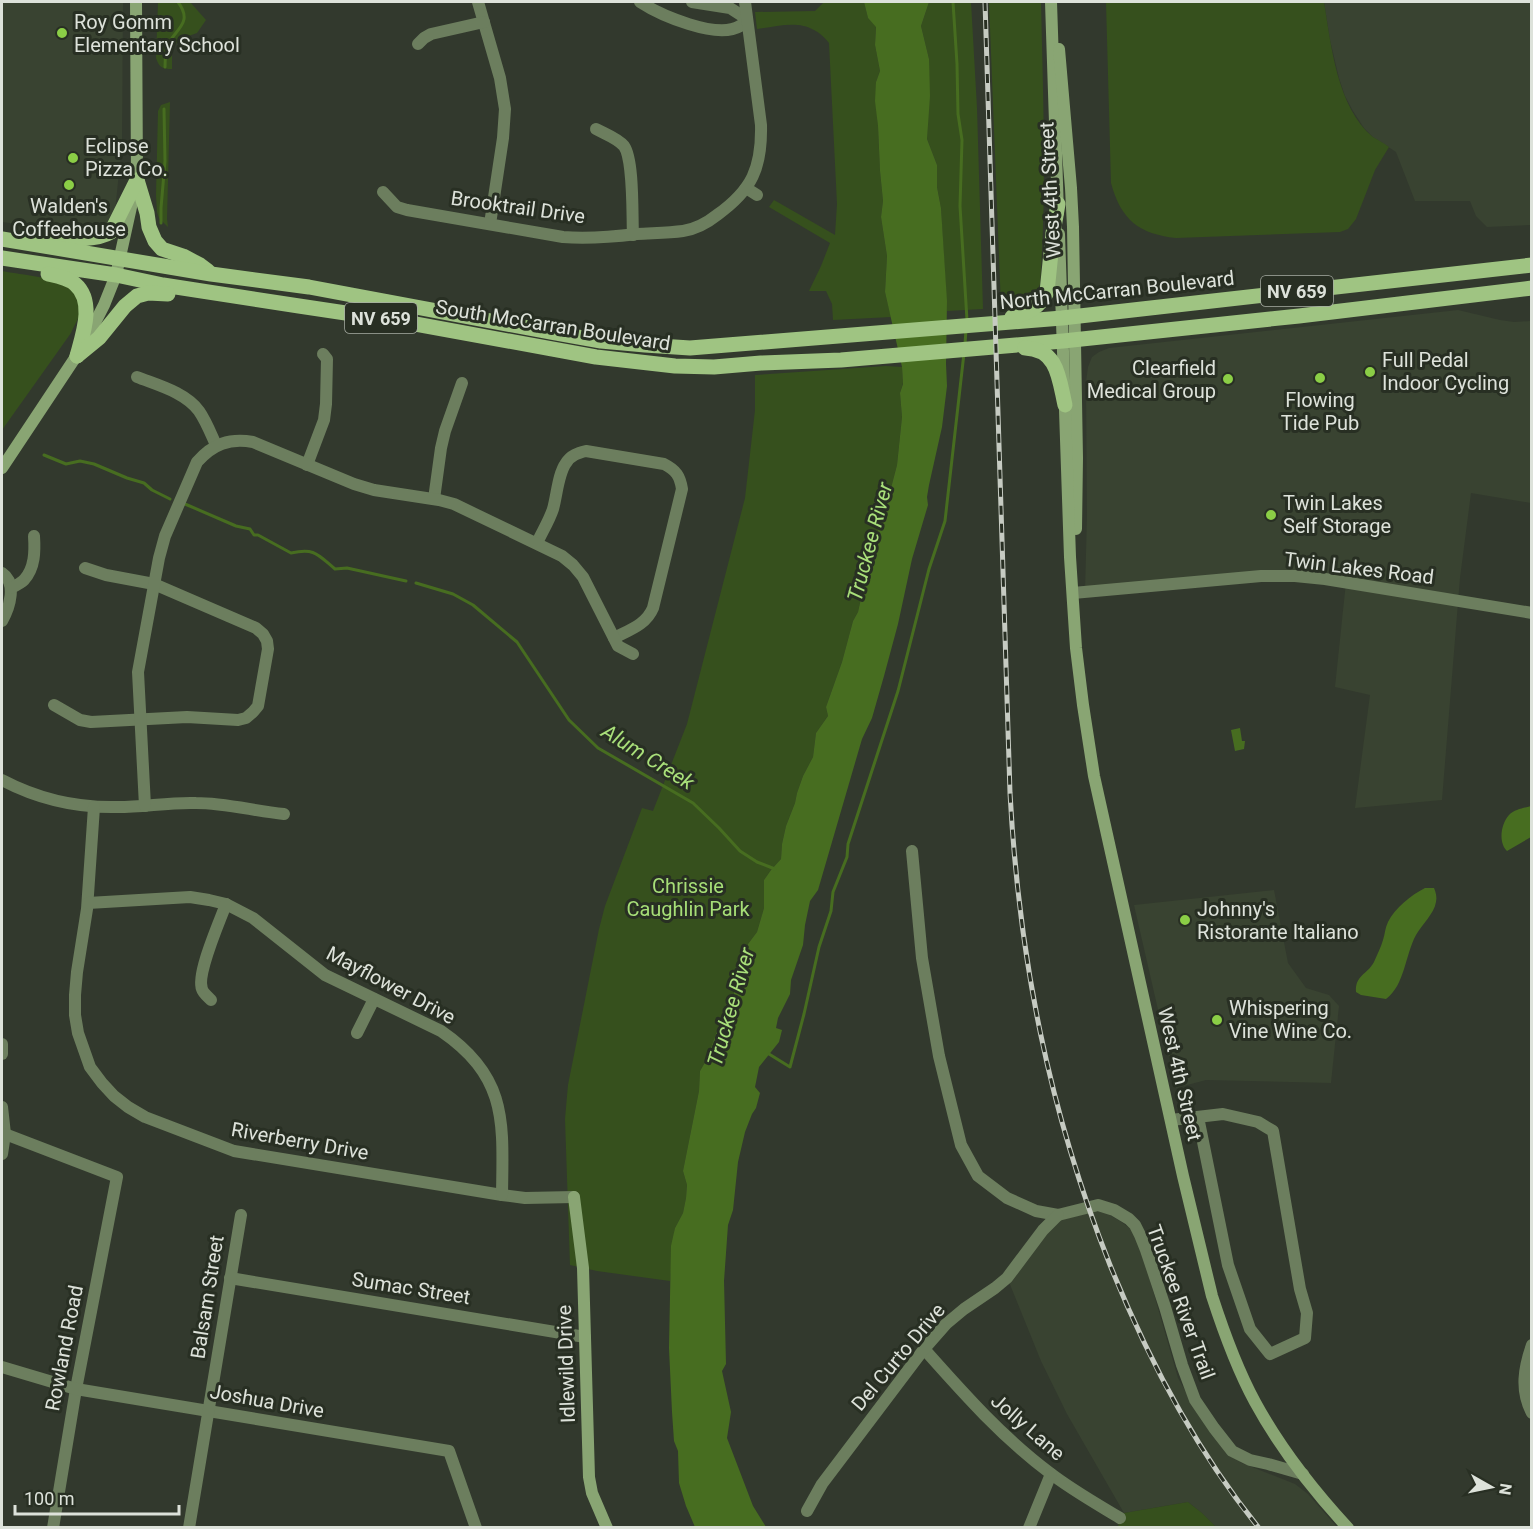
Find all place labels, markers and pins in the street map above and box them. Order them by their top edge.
place label: Roy Gomm Elementary School [74,10,240,57]
marker: Roy Gomm Elementary School [55,26,69,40]
place label: Eclipse Pizza Co. [85,134,168,181]
marker: Eclipse Pizza Co. [66,151,80,165]
marker: Walden's Coffeehouse [62,178,76,192]
place label: Walden's Coffeehouse [12,194,126,241]
place label: Full Pedal Indoor Cycling [1382,348,1509,395]
place label: Clearfield Medical Group [1087,356,1216,403]
marker: Full Pedal Indoor Cycling [1363,365,1377,379]
marker: Flowing Tide Pub [1313,371,1327,385]
marker: Clearfield Medical Group [1221,372,1235,386]
place label: Flowing Tide Pub [1281,388,1359,435]
place label: Twin Lakes Self Storage [1283,491,1391,538]
marker: Twin Lakes Self Storage [1264,508,1278,522]
place label: Johnny's Ristorante Italiano [1197,897,1359,944]
marker: Johnny's Ristorante Italiano [1178,913,1192,927]
place label: Whispering Vine Wine Co. [1229,996,1352,1043]
marker: Whispering Vine Wine Co. [1210,1013,1224,1027]

